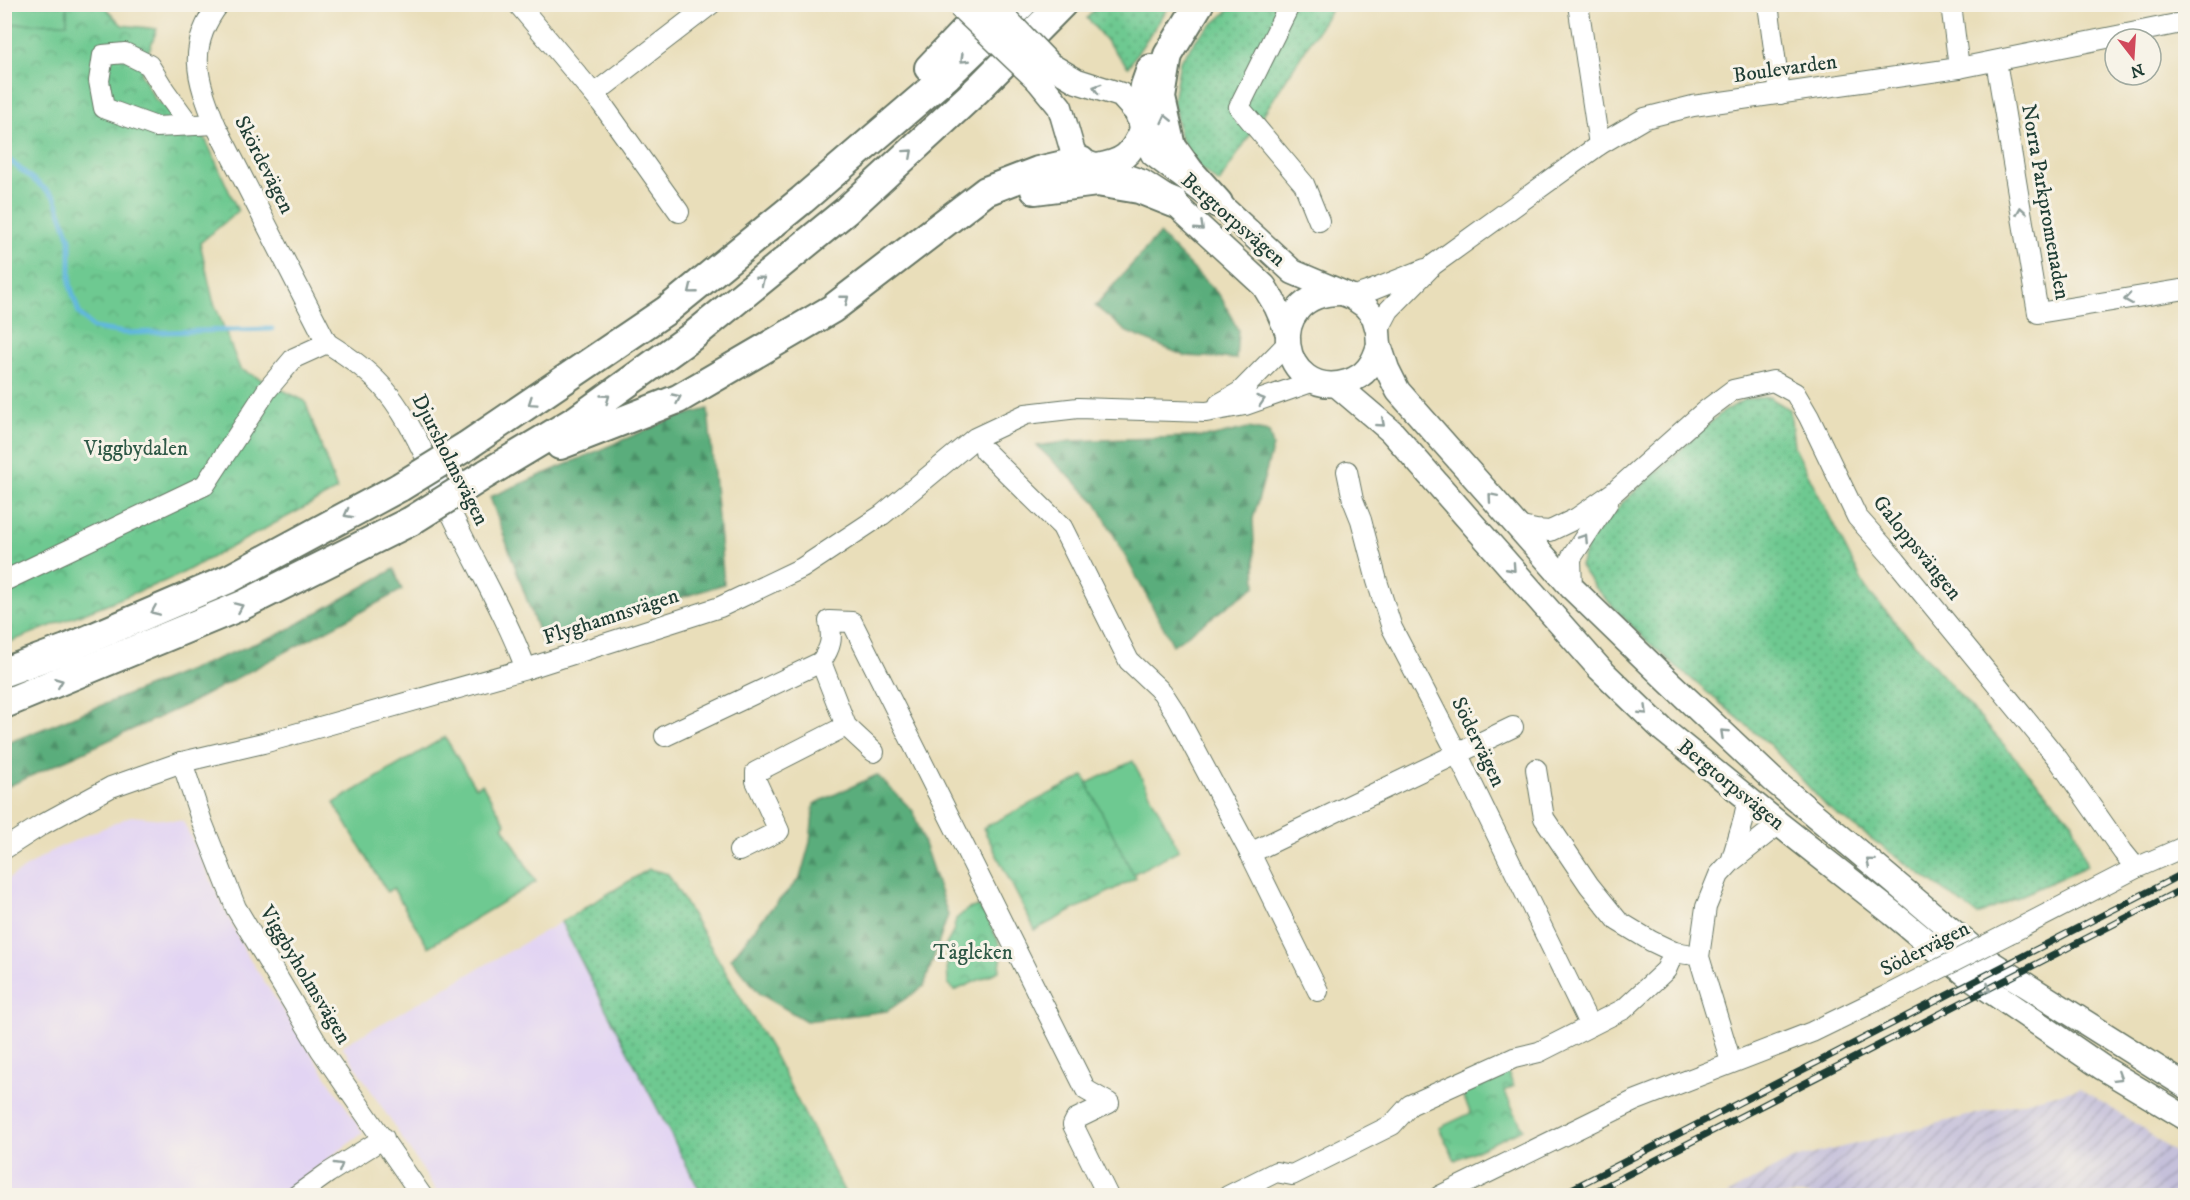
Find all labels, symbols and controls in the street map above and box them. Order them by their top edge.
north arrow [2103,27,2163,87]
street label: Boulevarden [1731,49,1839,89]
one-way arrow [961,52,972,63]
text: N [2128,59,2146,82]
one-way arrow [1092,82,1103,95]
street label: Norra Parkpromenaden [2015,102,2075,302]
street label: Skördevägen [228,112,300,218]
one-way arrow [1160,114,1173,124]
one-way arrow [902,149,913,160]
street label: Bergtorpsvägen [1175,167,1291,273]
one-way arrow [2015,206,2027,216]
one-way arrow [1193,220,1204,231]
one-way arrow [754,276,765,287]
one-way arrow [688,283,699,294]
one-way arrow [2123,292,2132,304]
one-way arrow [838,296,849,307]
street label: Djursholmsvägen [406,390,494,530]
one-way arrow [670,394,681,406]
one-way arrow [1255,394,1266,407]
one-way arrow [528,395,539,406]
one-way arrow [600,395,611,406]
one-way arrow [1374,416,1385,427]
park label: Viggbydalen [83,436,188,462]
street label: Galoppsvängen [1867,490,1967,606]
one-way arrow [1488,493,1499,504]
one-way arrow [343,507,354,519]
one-way arrow [1577,534,1588,545]
one-way arrow [1505,561,1516,571]
street label: Flyghamnsvägen [540,583,682,651]
one-way arrow [232,602,243,614]
one-way arrow [150,604,161,616]
one-way arrow [53,677,64,689]
street label: Södervägen [1445,693,1511,791]
one-way arrow [1636,704,1647,715]
one-way arrow [1720,730,1731,741]
street label: Bergtorpsvägen [1672,734,1790,836]
one-way arrow [1866,858,1877,869]
street label: Viggbyholmsvägen [253,900,357,1049]
street label: Södervägen [1876,915,1974,983]
park label: Tågleken [933,940,1013,966]
one-way arrow [1980,982,1991,993]
one-way arrow [2112,1069,2123,1080]
one-way arrow [333,1161,343,1173]

